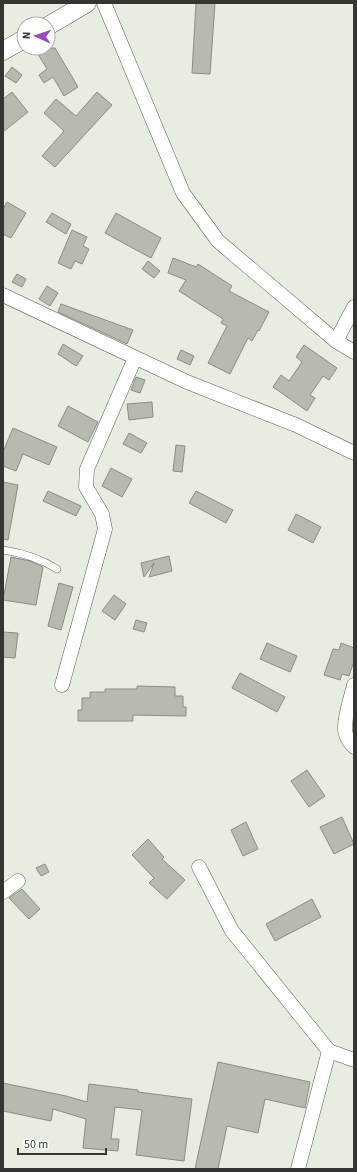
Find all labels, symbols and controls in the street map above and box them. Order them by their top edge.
north arrow [16,16,56,56]
text: N [19,31,34,40]
scale bar [18,1130,106,1156]
text: 50 m [24,1136,48,1153]

